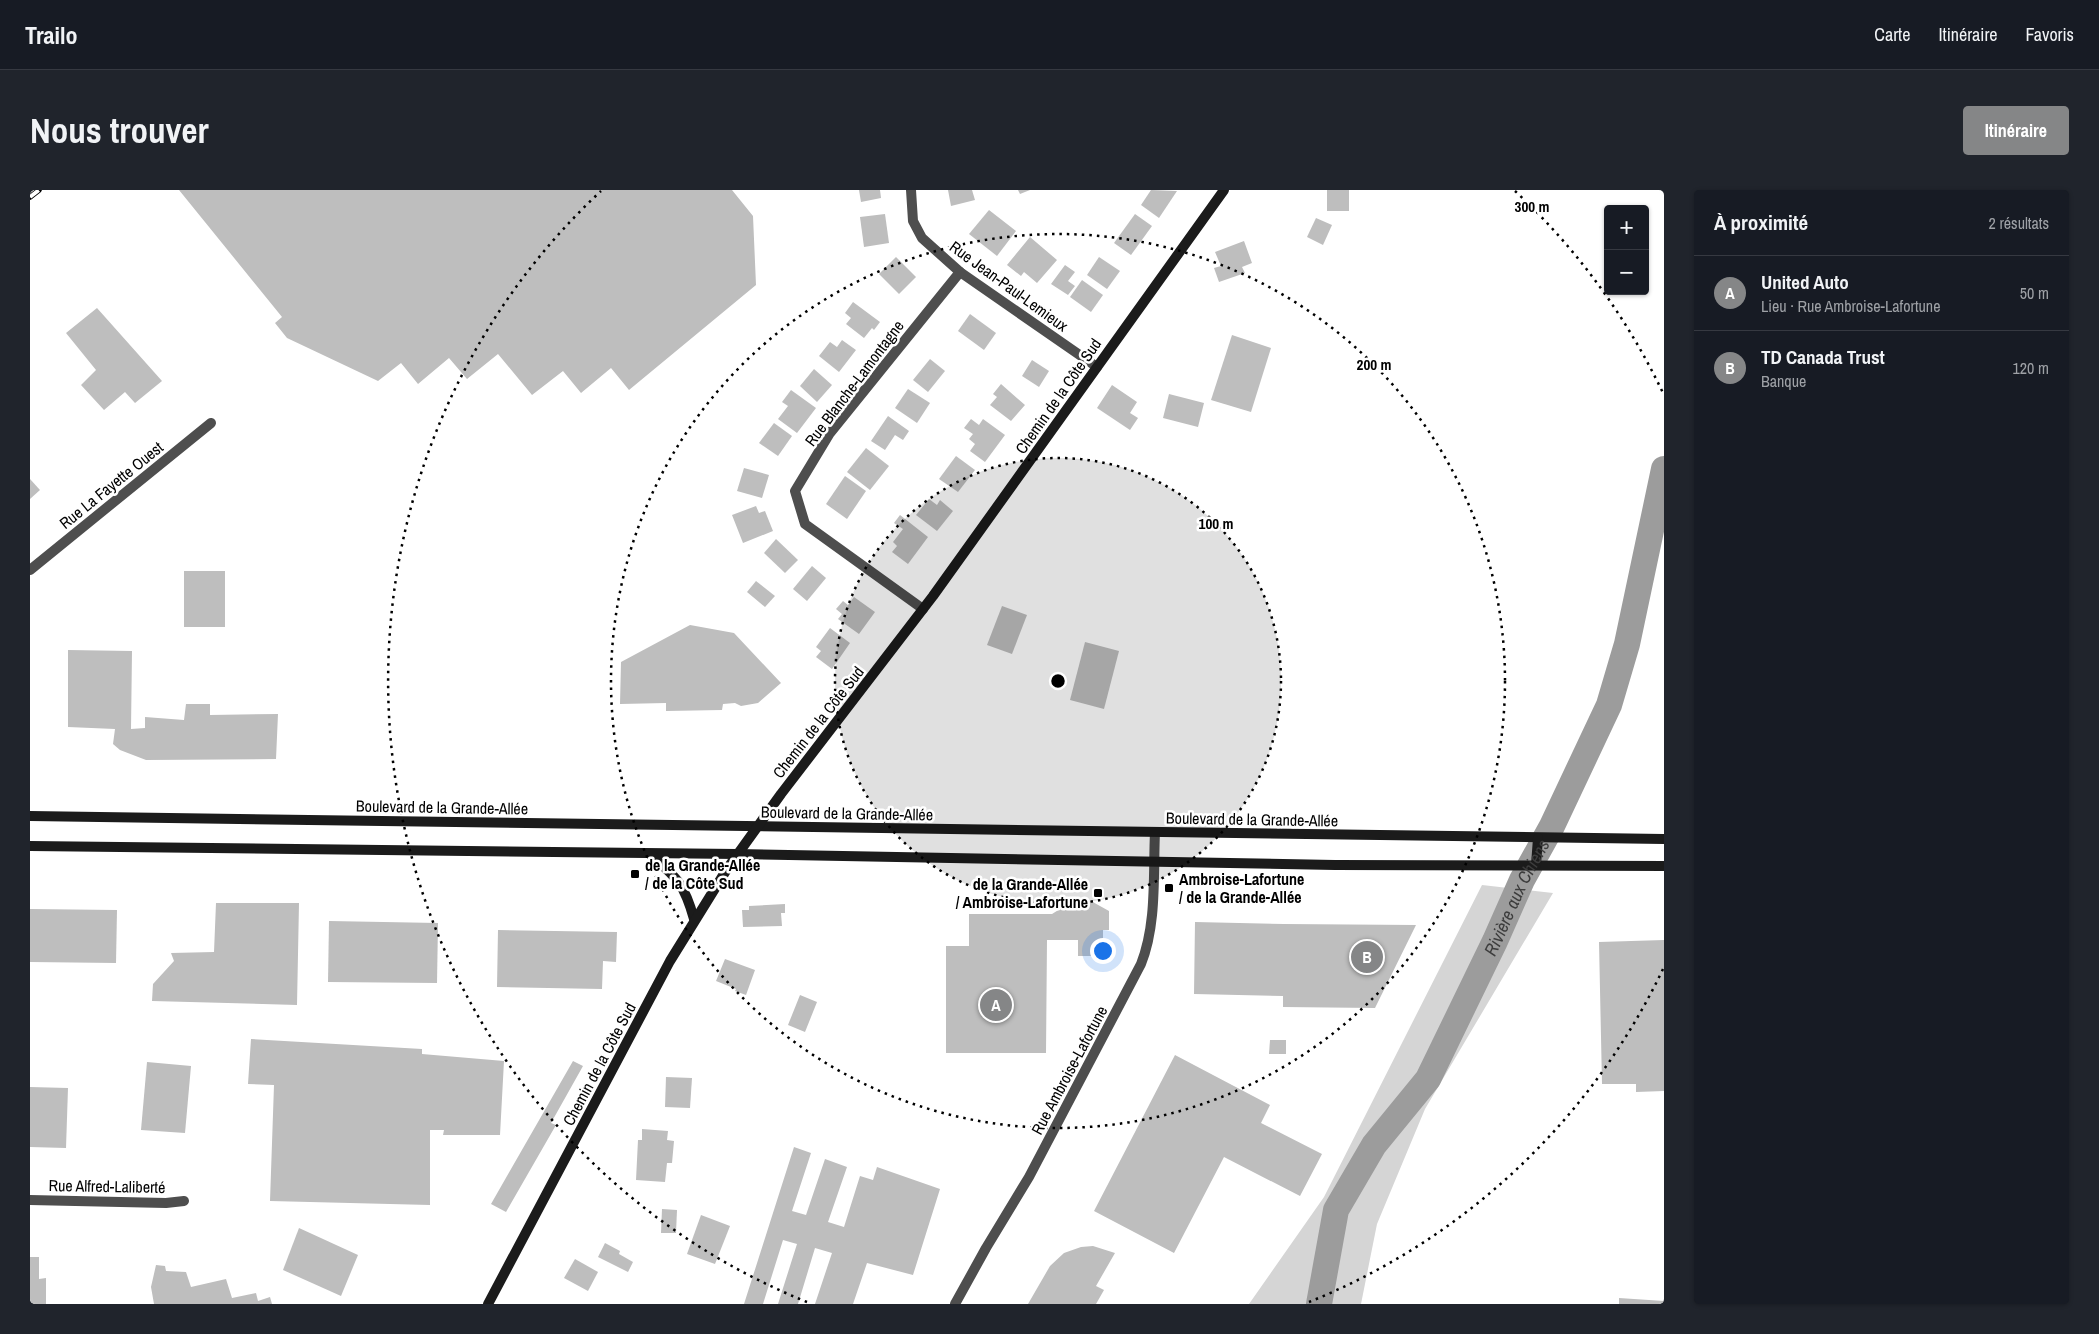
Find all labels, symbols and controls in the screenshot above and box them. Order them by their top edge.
text: Trailo [25,19,78,51]
text: Carte [1874,22,1910,47]
text: Itinéraire [1938,22,1998,47]
text: Favoris [2026,22,2074,47]
button: Itinéraire [1963,106,2069,155]
text: Nous trouver [30,107,209,154]
text: 300 m [1515,196,1549,217]
map controls [1604,205,1649,295]
button: + [1604,205,1649,250]
text: À proximité [1714,208,1808,237]
text: 2 résultats [1988,212,2049,234]
street label: Rue Jean-Paul-Lemieux [945,236,1073,337]
button: − [1604,250,1649,295]
text: United Auto [1761,269,1849,295]
text: A [1725,282,1735,304]
text: 50 m [2020,282,2049,304]
text: Lieu · Rue Ambroise-Lafortune [1761,295,1940,317]
street label: Rue Blanche-Lamontagne [799,316,909,450]
street label: Chemin de la Côte Sud [1010,334,1106,458]
text: TD Canada Trust [1761,344,1885,370]
text: 200 m [1357,354,1391,375]
text: B [1725,357,1735,379]
text: 120 m [2013,357,2049,379]
text: Banque [1761,370,1806,392]
street label: Rue La Fayette Ouest [54,436,168,534]
text: 100 m [1199,513,1233,534]
street label: Chemin de la Côte Sud [767,661,869,783]
centre of rings [1049,672,1067,690]
street label: Boulevard de la Grande-Allée [356,794,528,820]
street label: Boulevard de la Grande-Allée [761,800,933,826]
street label: Boulevard de la Grande-Allée [1166,806,1338,832]
water label: Rivière aux Chiens [1477,835,1555,960]
place label: de la Grande-Allée / de la Côte Sud [645,854,760,894]
marker: de la Grande-Allée / de la Côte Sud [629,868,641,880]
place label: Ambroise-Lafortune / de la Grande-Allée [1179,868,1304,908]
place label: de la Grande-Allée / Ambroise-Lafortune [956,873,1088,913]
marker: Ambroise-Lafortune / de la Grande-Allée [1163,882,1175,894]
marker: de la Grande-Allée / Ambroise-Lafortune [1092,887,1104,899]
your location [1090,938,1116,964]
pin: B [1351,938,1383,976]
pin: A [980,986,1012,1024]
street label: Chemin de la Côte Sud [557,999,641,1129]
street label: Rue Ambroise-Lafortune [1026,1002,1112,1138]
street label: Rue Alfred-Laliberté [48,1174,166,1198]

